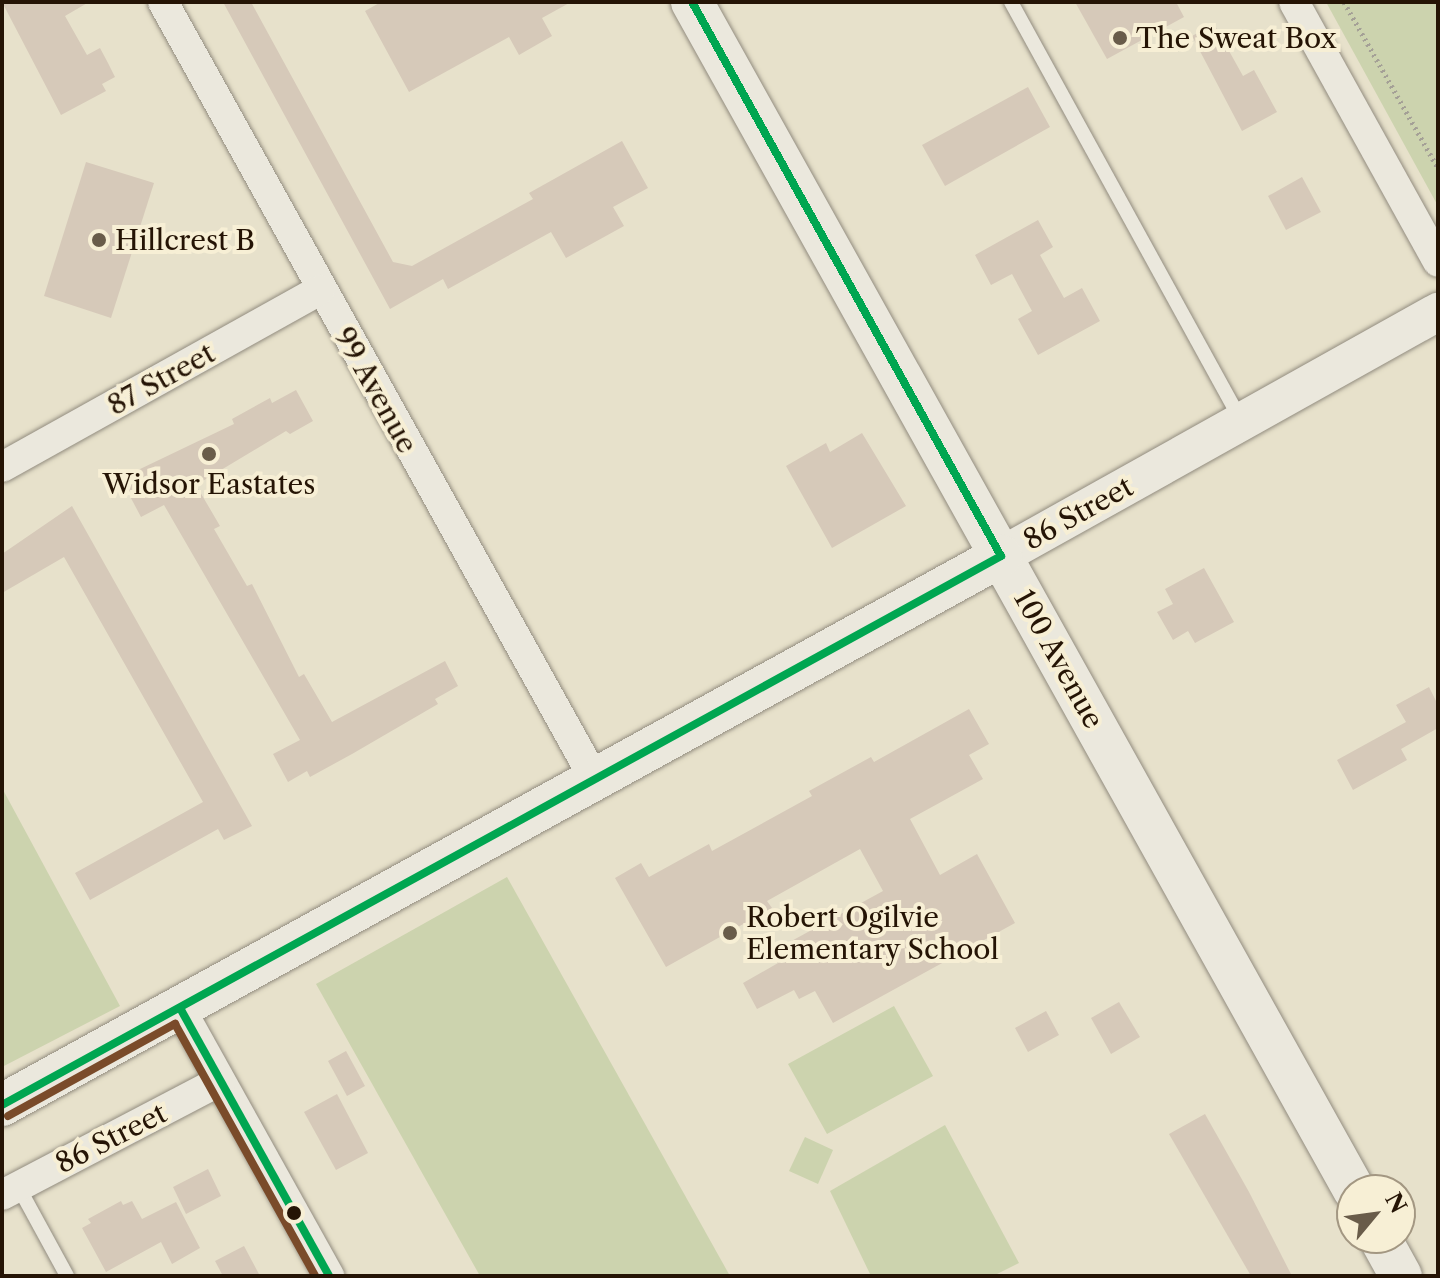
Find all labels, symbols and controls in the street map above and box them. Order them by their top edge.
place label: The Sweat Box [1136,21,1337,55]
marker: The Sweat Box [1111,29,1129,47]
place label: Hillcrest B [115,223,255,257]
marker: Hillcrest B [90,231,108,249]
street label: 99 Avenue [327,321,425,459]
street label: 87 Street [102,336,220,422]
marker: Widsor Eastates [200,445,218,463]
place label: Widsor Eastates [102,467,316,501]
street label: 86 Street [1017,469,1139,557]
street label: 100 Avenue [1007,583,1111,735]
place label: Robert Ogilvie Elementary School [746,900,1000,966]
marker: Robert Ogilvie Elementary School [721,924,739,942]
street label: 86 Street [50,1096,172,1180]
north arrow [1336,1174,1416,1254]
text: N [1379,1188,1412,1218]
unlabelled marker [286,1205,302,1221]

